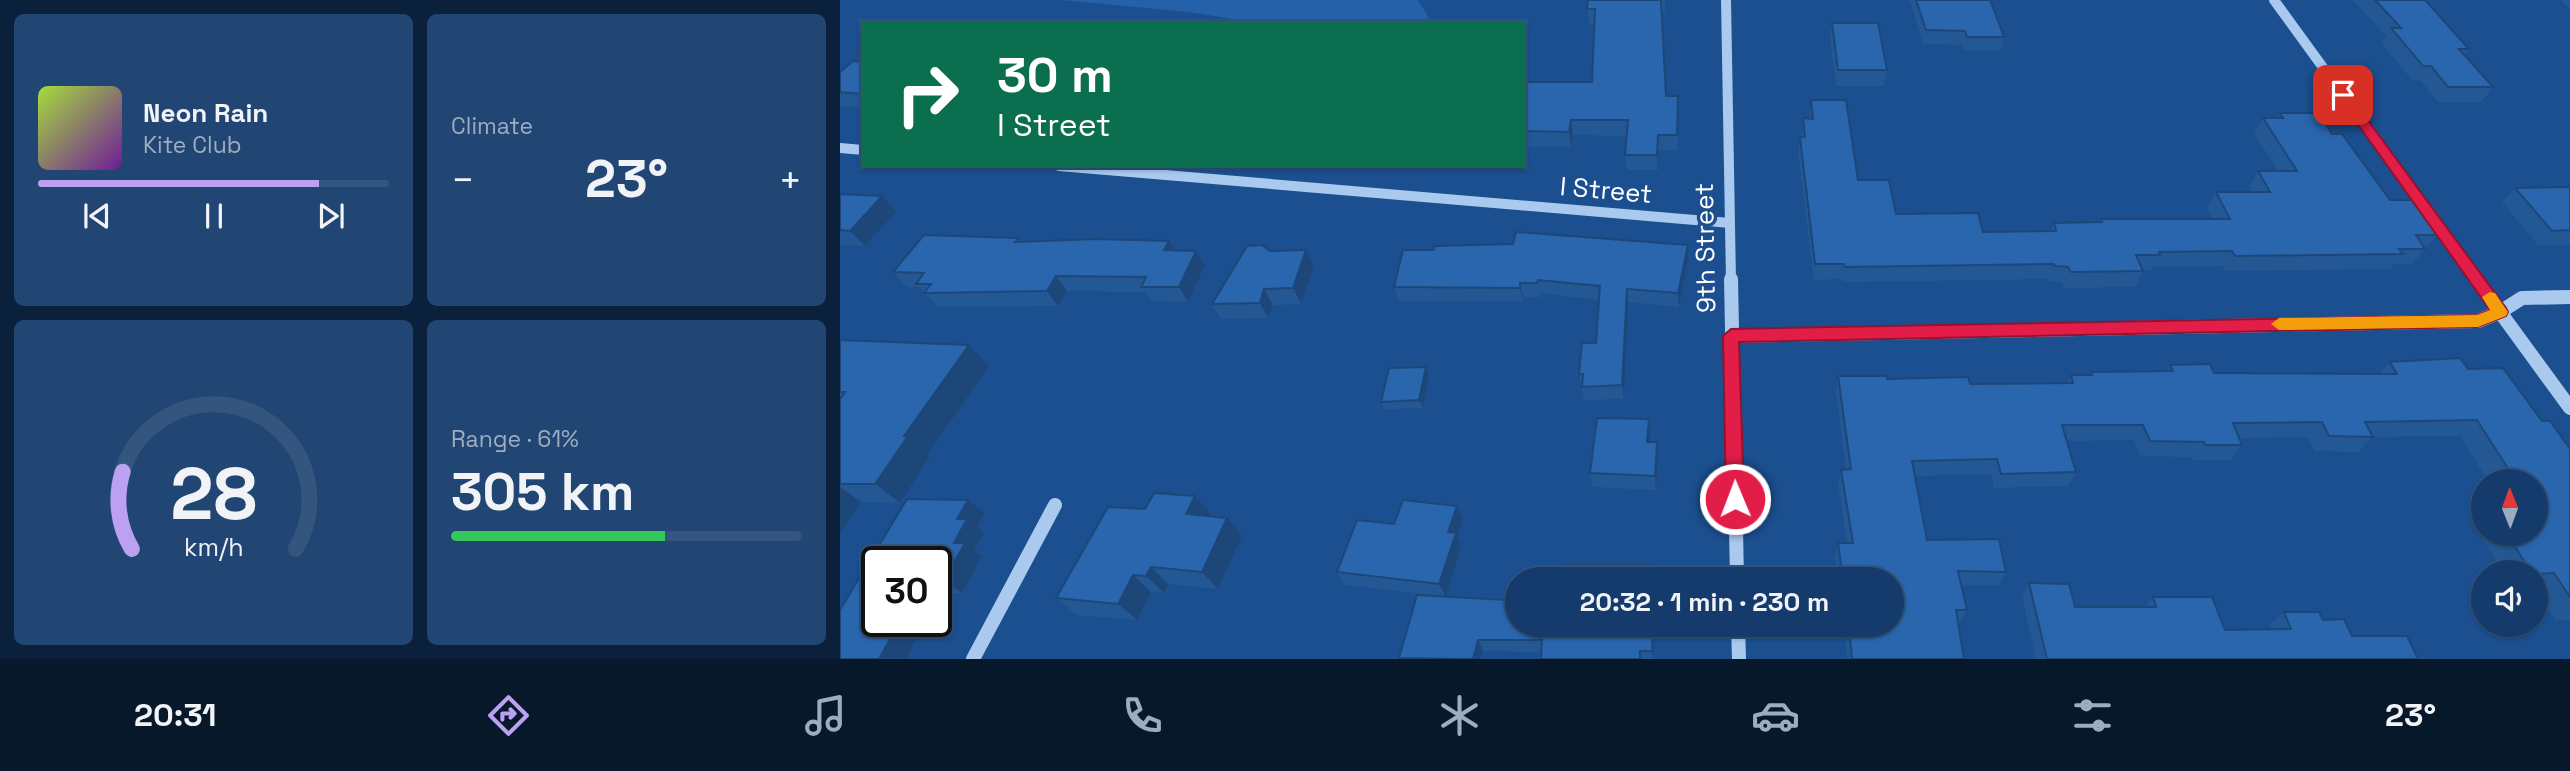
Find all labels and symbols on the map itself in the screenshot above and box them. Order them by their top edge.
pin [2313,65,2373,125]
street label: I Street [1558,169,1654,211]
street label: 9th Street [1687,183,1723,313]
position arrow [1698,462,1772,536]
north arrow [2471,469,2548,546]
speed limit sign: 30 [861,546,952,637]

